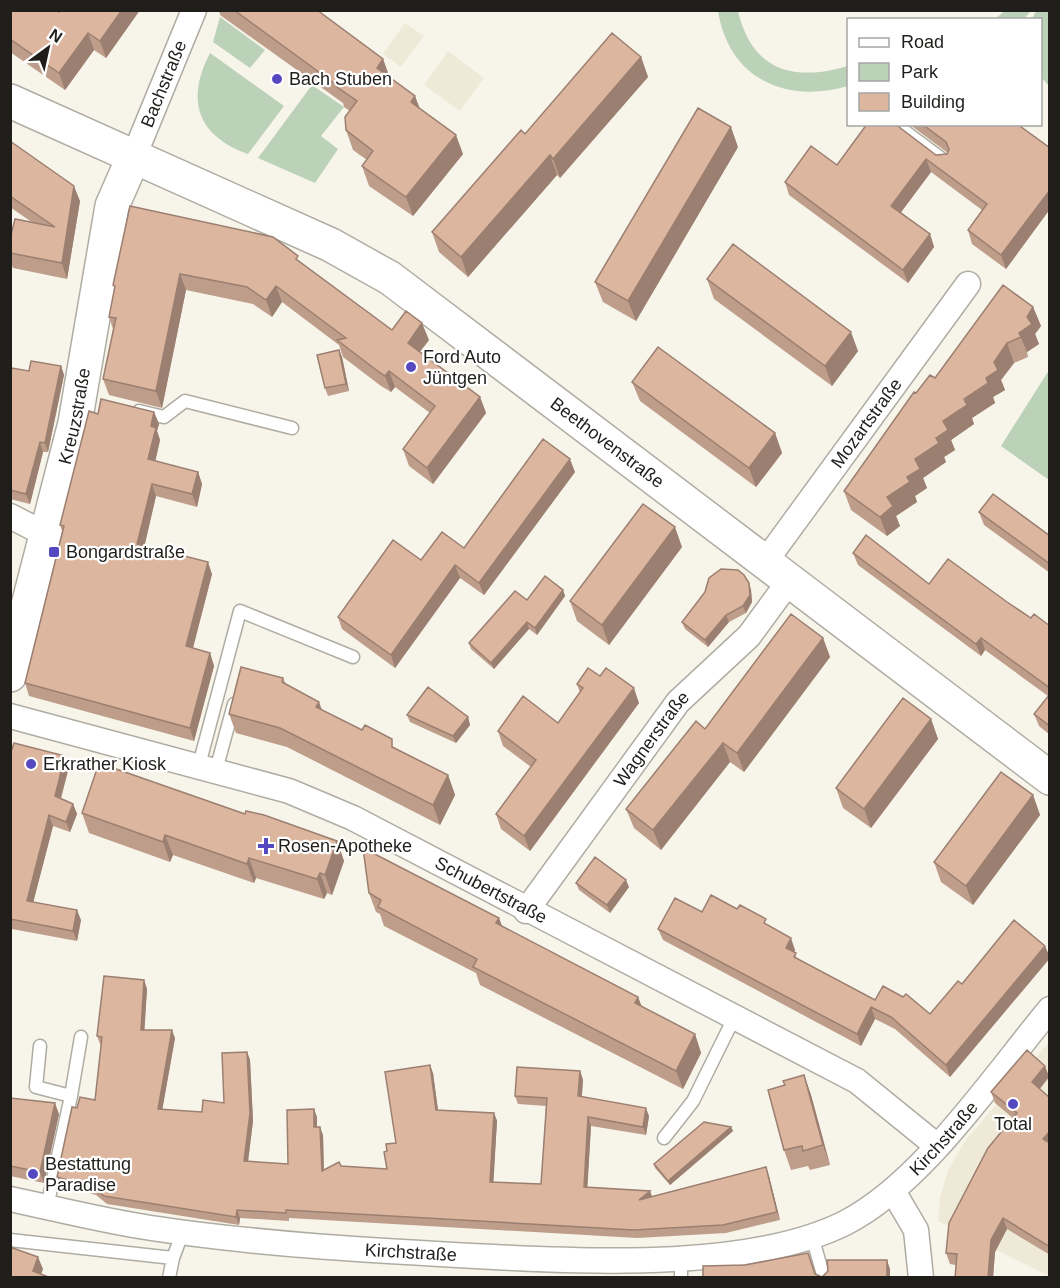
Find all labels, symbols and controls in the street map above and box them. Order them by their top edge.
north arrow [18,18,78,78]
legend [847,18,1042,126]
text: N [46,26,65,46]
text: Road [901,32,944,52]
street label: Bachstraße [137,37,190,130]
text: Park [901,62,939,82]
place label: Bach Stuben [289,69,392,89]
marker: Bach Stuben [270,72,284,86]
text: Building [901,92,965,112]
place label: Ford Auto Jüntgen [423,347,501,388]
marker: Ford Auto Jüntgen [404,360,418,374]
street label: Kreuzstraße [55,366,94,466]
street label: Mozartstraße [827,374,906,472]
street label: Beethovenstraße [547,393,668,492]
place label: Bongardstraße [66,542,185,562]
marker: Bongardstraße [47,545,61,559]
street label: Wagnerstraße [610,687,693,790]
place label: Erkrather Kiosk [43,754,167,774]
marker: Erkrather Kiosk [24,757,38,771]
place label: Rosen-Apotheke [278,836,412,856]
marker: Rosen-Apotheke [259,839,273,853]
street label: Schubertstraße [432,853,550,927]
marker: Total [1006,1097,1020,1111]
street label: Kirchstraße [905,1098,982,1180]
place label: Total [994,1114,1032,1134]
place label: Bestattung Paradise [45,1154,131,1195]
marker: Bestattung Paradise [26,1167,40,1181]
street label: Kirchstraße [364,1240,457,1265]

